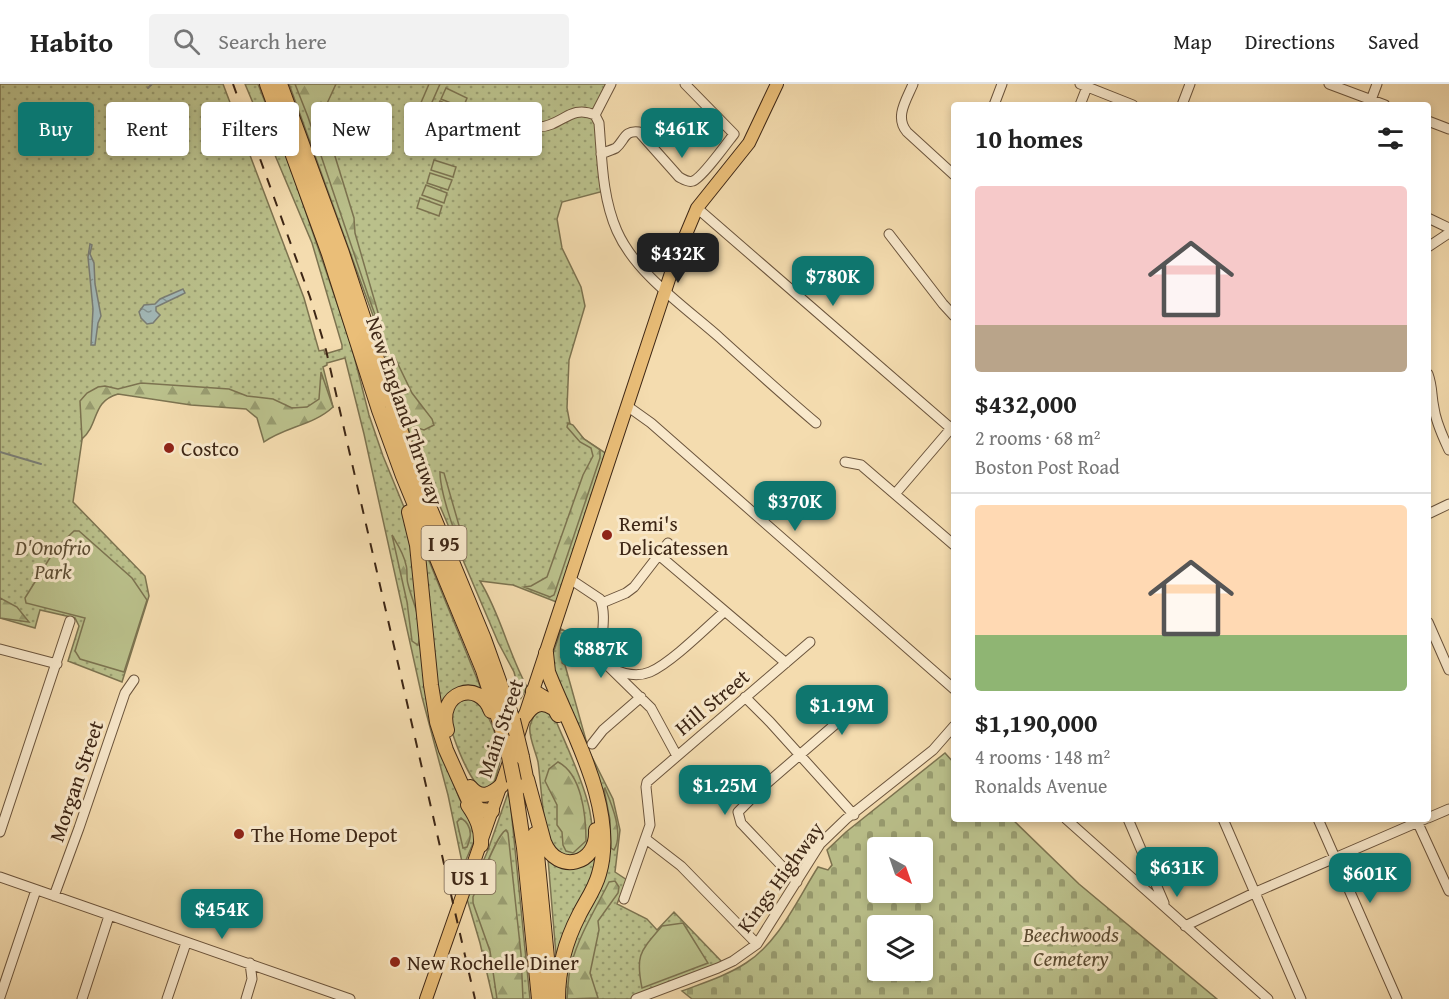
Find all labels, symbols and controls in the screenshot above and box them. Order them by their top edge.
search box [149,14,569,68]
text: Habito [30,21,113,62]
icon: search [170,25,203,58]
text: Search here [218,25,327,57]
text: Map [1173,26,1212,57]
text: Directions [1245,26,1335,57]
text: Saved [1368,26,1419,57]
chip: Buy [18,102,94,156]
chip: Rent [106,102,189,156]
chip: Filters [201,102,299,156]
chip: New [311,102,392,156]
chip: Apartment [404,102,542,156]
pin: $461K [640,108,724,159]
text: $461K [655,113,709,142]
text: 10 homes [975,119,1083,158]
icon: filters [1374,122,1407,155]
icon: home [1137,225,1245,333]
pin: $432K [636,233,720,284]
text: $432K [651,238,705,267]
pin: $780K [791,256,875,307]
text: $780K [806,261,860,290]
street label: New England Thruway [358,312,452,510]
text: $432,000 [975,384,1077,423]
text: 2 rooms · 68 m² [975,423,1101,452]
place label: Costco [181,433,239,464]
marker: Costco [162,441,176,455]
text: Boston Post Road [975,452,1120,481]
pin: $370K [753,481,837,532]
text: $370K [768,486,822,515]
place label: Remi's Delicatessen [619,508,728,563]
road number: I 95 [422,526,466,560]
marker: Remi's Delicatessen [600,528,614,542]
park label: D'Onofrio Park [14,532,91,587]
icon: home [1137,544,1245,652]
pin: $887K [559,628,643,679]
text: $887K [574,633,628,662]
street label: Hill Street [668,661,757,743]
street label: Main Street [469,674,532,782]
pin: $1.19M [793,685,891,736]
text: $1.19M [810,690,874,719]
text: $1,190,000 [975,703,1097,742]
street label: Morgan Street [41,716,111,846]
text: 4 rooms · 148 m² [975,742,1110,771]
pin: $1.25M [676,765,774,816]
text: $1.25M [693,770,757,799]
text: Ronalds Avenue [975,771,1108,800]
street label: Kings Highway [729,815,831,939]
place label: The Home Depot [251,819,398,850]
marker: The Home Depot [232,827,246,841]
north arrow [867,837,933,903]
map controls [867,837,933,981]
pin: $631K [1135,847,1219,898]
text: $631K [1150,852,1204,881]
pin: $601K [1328,853,1412,904]
text: $601K [1343,858,1397,887]
road number: US 1 [444,860,496,894]
pin: $454K [180,889,264,940]
text: $454K [195,894,249,923]
button: layers [867,915,933,981]
park label: Beechwoods Cemetery [1022,919,1119,974]
place label: New Rochelle Diner [407,947,579,978]
marker: New Rochelle Diner [388,955,402,969]

